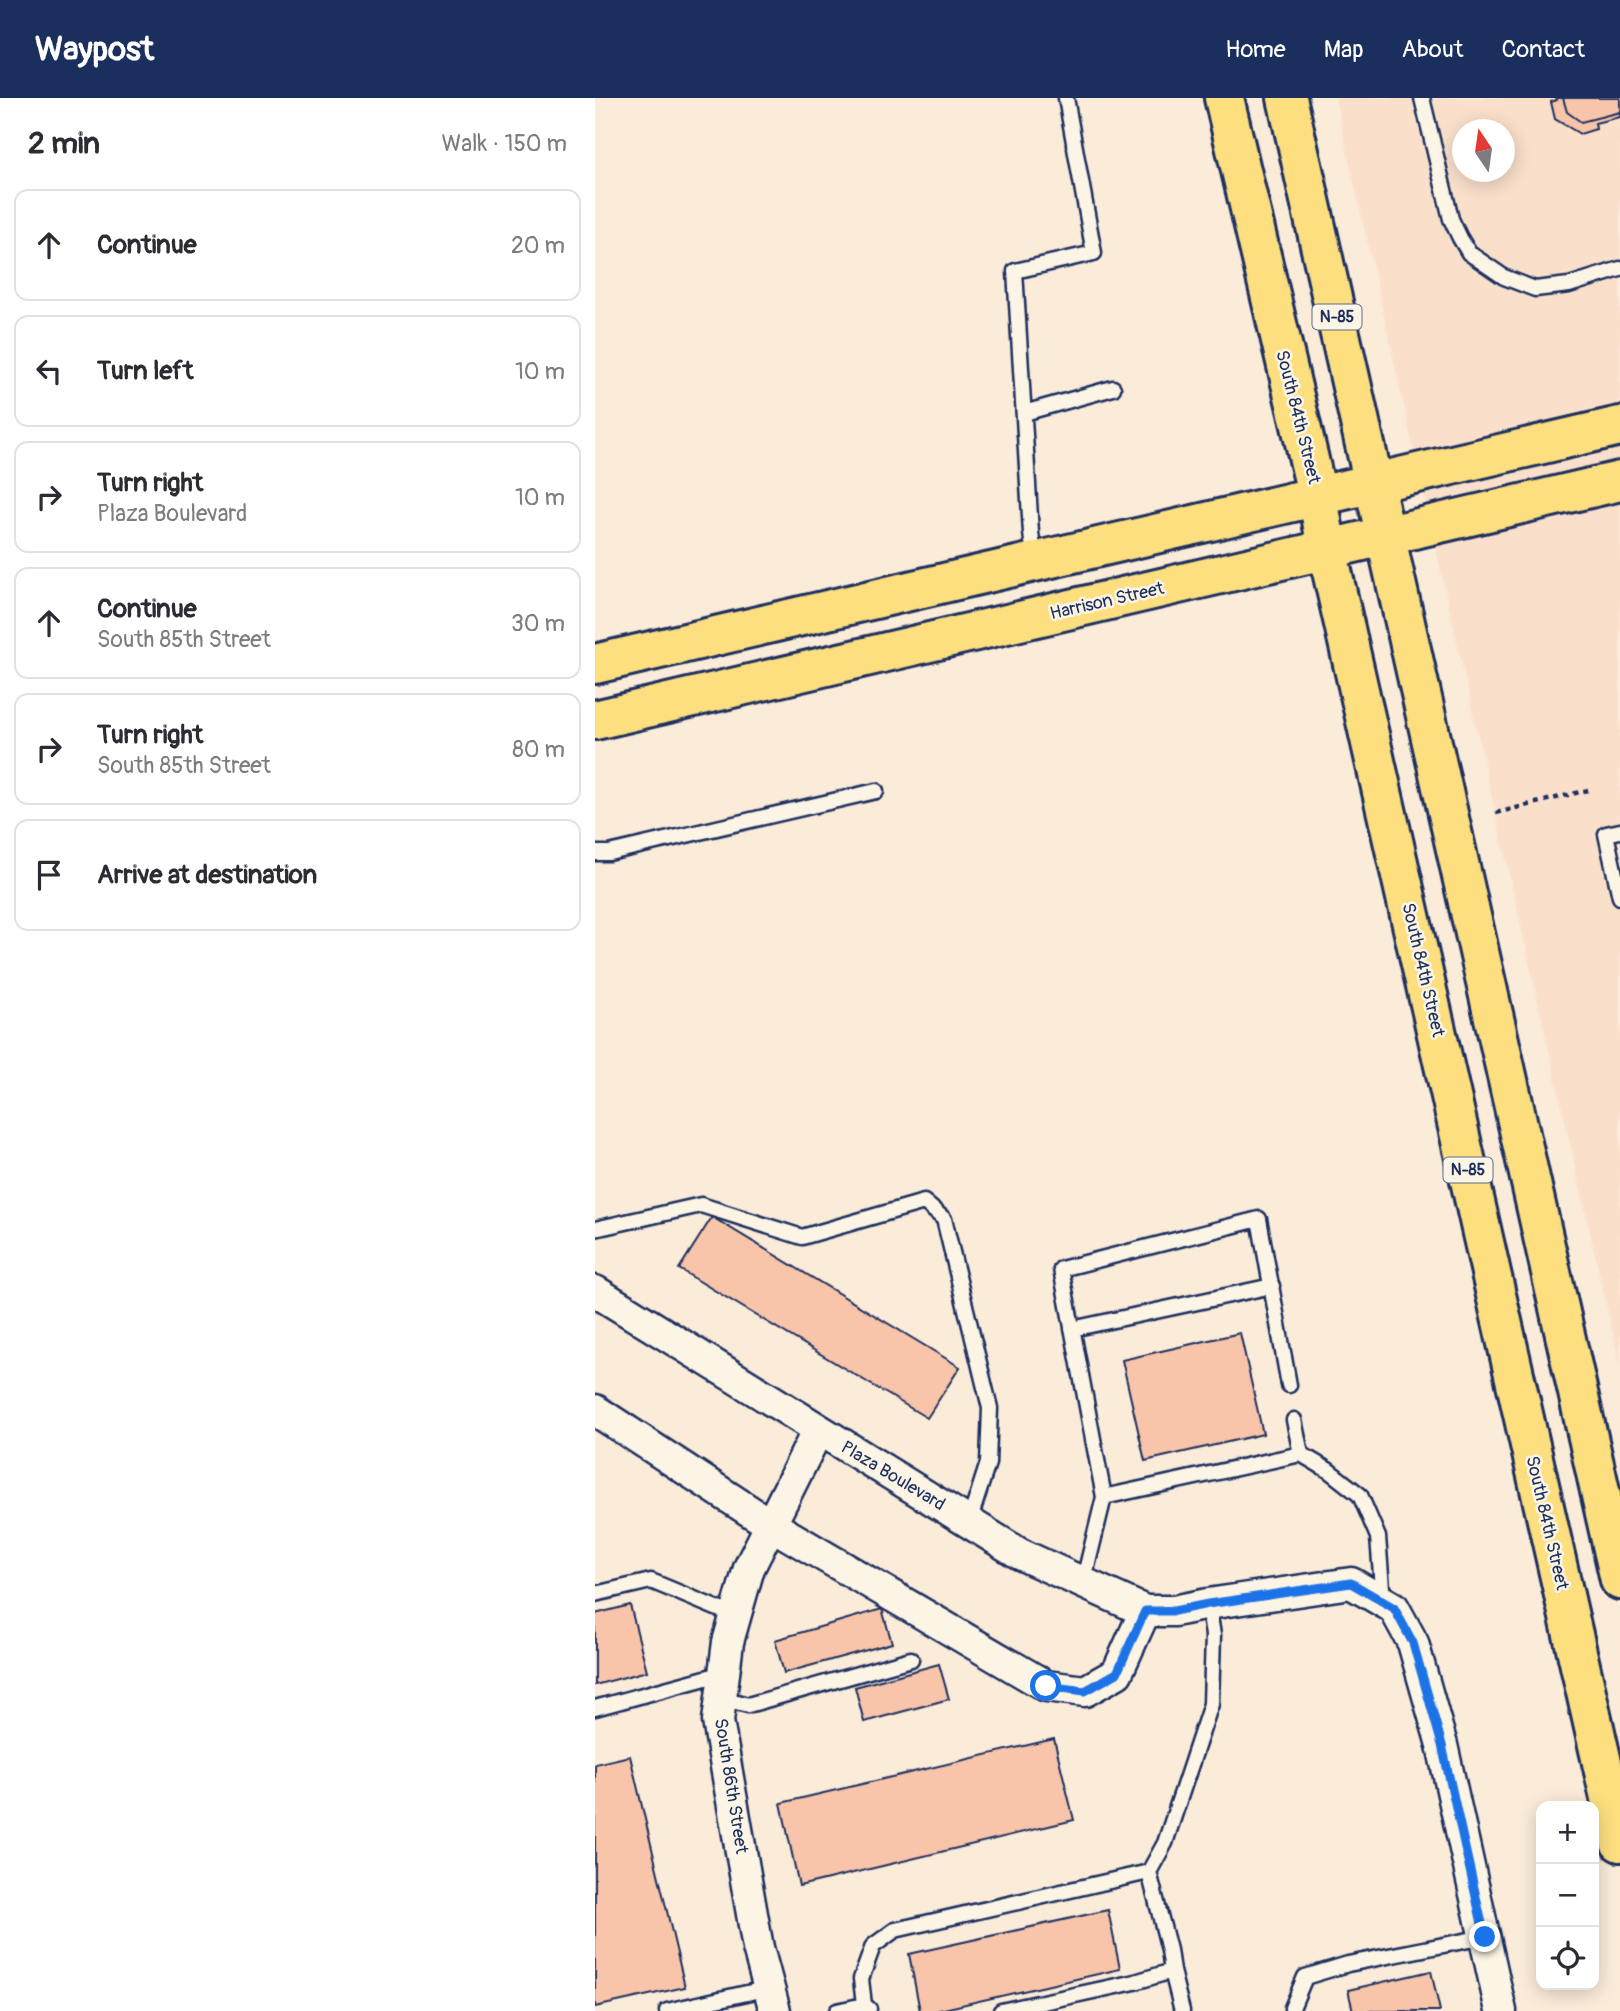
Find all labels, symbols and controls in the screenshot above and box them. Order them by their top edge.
text: Waypost [35,29,154,70]
text: Home [1225,35,1286,64]
text: Map [1324,35,1364,64]
text: About [1402,35,1464,64]
text: Contact [1502,35,1585,64]
north arrow [1452,119,1515,182]
text: 2 min [28,125,100,162]
text: Walk · 150 m [442,129,567,158]
icon: ahead [30,226,68,264]
text: Continue [97,229,197,261]
text: 20 m [511,231,565,260]
road number: N-85 [1313,304,1361,330]
street label: South 84th Street [1270,348,1326,487]
icon: left [30,352,68,390]
text: Turn left [97,355,193,387]
text: 10 m [515,357,565,386]
text: Turn right [97,467,203,499]
icon: right [30,478,68,516]
text: 10 m [515,483,565,512]
text: Plaza Boulevard [97,499,247,528]
street label: Harrison Street [1048,577,1167,625]
text: Continue [97,593,197,625]
icon: ahead [30,604,68,642]
text: 30 m [511,609,565,638]
text: South 85th Street [97,625,271,654]
text: Turn right [97,719,203,751]
icon: right [30,730,68,768]
text: 80 m [512,735,565,764]
text: South 85th Street [97,751,271,780]
icon: arrive [30,856,68,894]
text: Arrive at destination [97,859,317,891]
street label: South 84th Street [1396,901,1450,1040]
road number: N-85 [1443,1158,1493,1182]
street label: Plaza Boulevard [837,1436,949,1516]
street label: South 84th Street [1520,1454,1574,1593]
route start [1030,1670,1061,1701]
street label: South 86th Street [709,1717,753,1856]
map controls [1536,1801,1599,1990]
button: + [1536,1801,1599,1864]
button: − [1536,1864,1599,1927]
route end [1469,1921,1500,1952]
button: locate [1536,1927,1599,1990]

